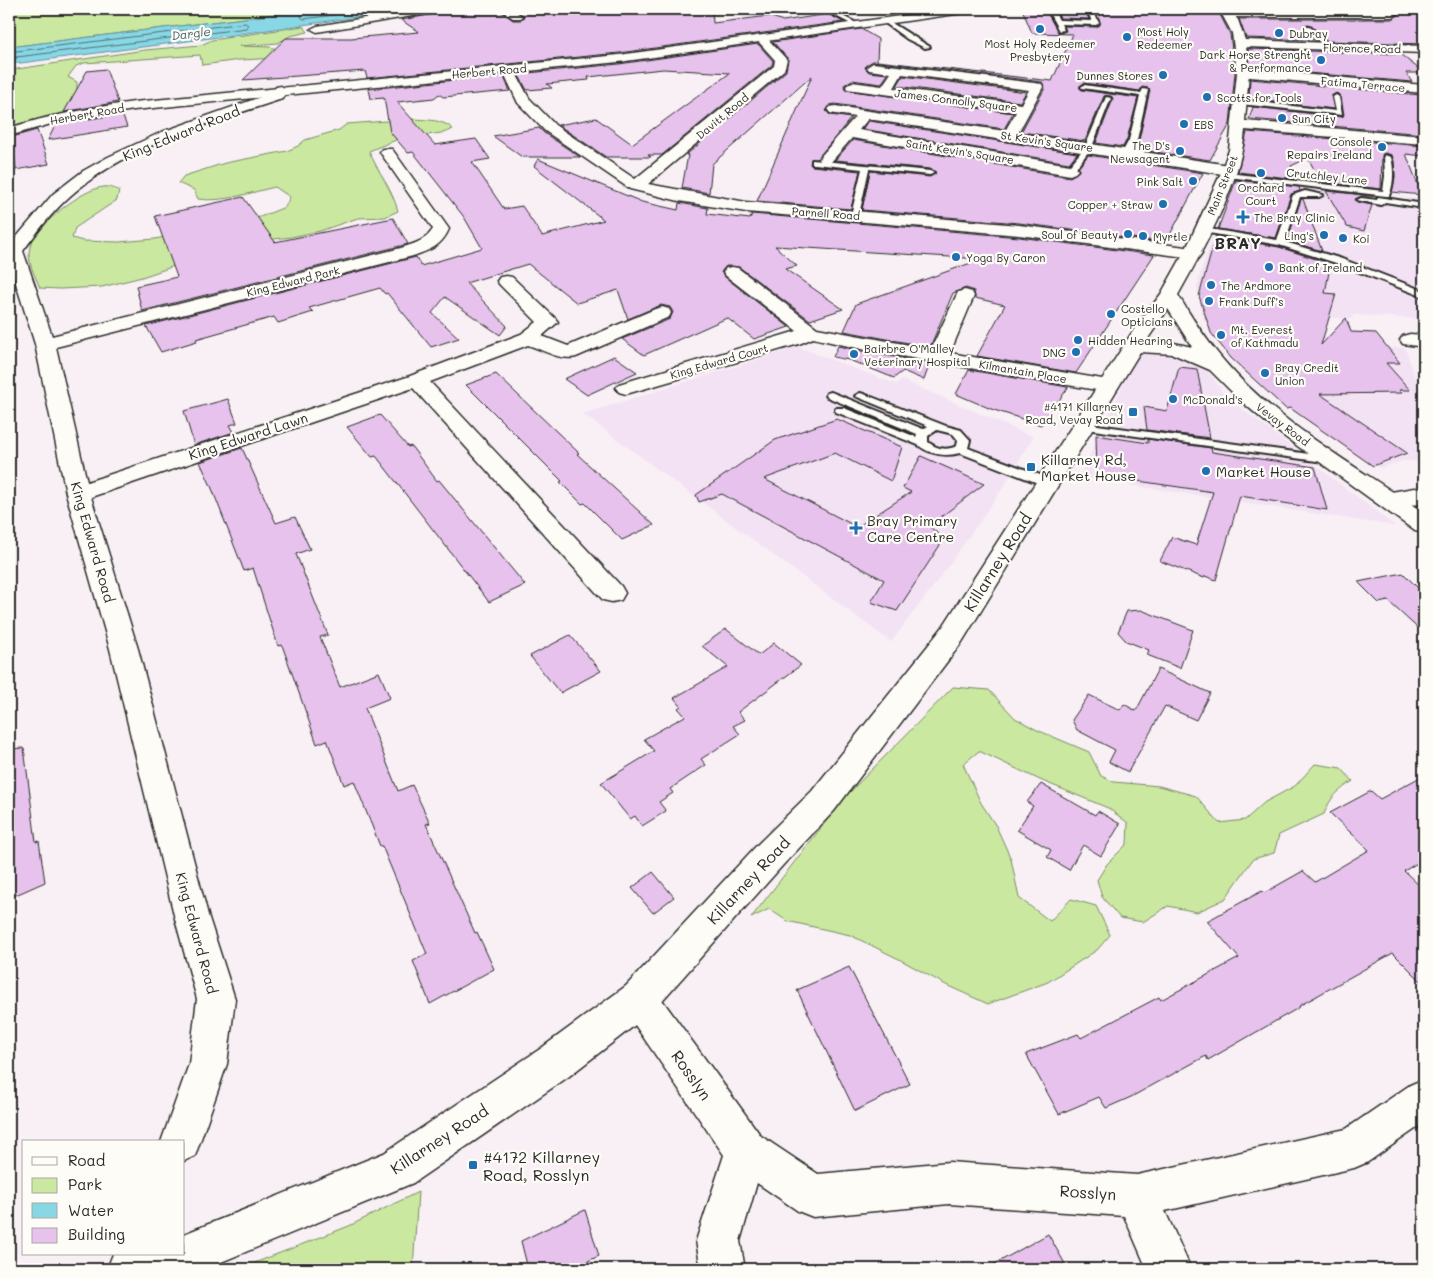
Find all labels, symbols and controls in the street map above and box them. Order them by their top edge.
water label: Dargle [171,23,211,43]
marker: Most Holy Redeemer Presbytery [1034,23,1046,35]
place label: Most Holy Redeemer [1137,24,1193,52]
place label: Dubray [1289,26,1328,41]
marker: Dubray [1273,27,1285,39]
marker: Most Holy Redeemer [1121,31,1133,43]
place label: Most Holy Redeemer Presbytery [985,36,1095,64]
street label: Florence Road [1323,40,1401,56]
place label: Dark Horse Strenght & Performance [1199,47,1311,75]
marker: Dark Horse Strenght & Performance [1315,54,1327,66]
street label: Herbert Road [451,60,527,82]
place label: Dunnes Stores [1076,68,1153,83]
marker: Dunnes Stores [1157,69,1169,81]
street label: Fatima Terrace [1320,73,1406,95]
street label: James Connolly Square [894,85,1018,115]
street label: Davitt Road [693,90,751,142]
place label: Scotts for Tools [1217,90,1302,105]
marker: Scotts for Tools [1201,91,1213,103]
street label: Herbert Road [49,100,125,128]
street label: King Edward Road [120,101,243,165]
place label: Sun City [1292,111,1336,126]
marker: Sun City [1276,112,1288,124]
place label: EBS [1194,117,1213,132]
marker: EBS [1178,118,1190,130]
street label: St Kevin's Square [1000,127,1094,155]
place label: Console Repairs Ireland [1287,134,1372,162]
street label: Saint Kevin's Square [905,135,1015,167]
place label: The D's Newsagent [1110,138,1170,166]
marker: Console Repairs Ireland [1376,141,1388,153]
marker: The D's Newsagent [1174,145,1186,157]
street label: Main Street [1203,153,1241,217]
street label: Crutchley Lane [1286,164,1368,188]
marker: Orchard Court [1255,167,1267,179]
place label: Pink Salt [1137,174,1183,189]
marker: Pink Salt [1187,175,1199,187]
place label: Orchard Court [1238,180,1284,208]
place label: Copper + Straw [1068,197,1153,212]
marker: Copper + Straw [1157,198,1169,210]
street label: Parnell Road [791,203,861,223]
marker: The Bray Clinic [1236,210,1250,224]
place label: The Bray Clinic [1254,210,1335,225]
place label: Soul of Beauty [1042,227,1118,242]
marker: Soul of Beauty [1122,228,1134,240]
place label: Ling's [1285,228,1314,243]
place label: Myrtle [1153,229,1188,244]
marker: Ling's [1318,229,1330,241]
marker: Myrtle [1137,230,1149,242]
place label: Koi [1353,231,1370,246]
district label: BRAY [1214,232,1262,253]
marker: Koi [1337,232,1349,244]
place label: Yoga By Caron [966,250,1045,265]
marker: Yoga By Caron [950,251,962,263]
place label: Bank of Ireland [1279,260,1362,275]
marker: Bank of Ireland [1263,261,1275,273]
street label: King Edward Park [245,262,341,300]
place label: The Ardmore [1221,278,1292,293]
marker: The Ardmore [1205,279,1217,291]
place label: Frank Duff’s [1219,294,1283,309]
marker: Frank Duff’s [1203,295,1215,307]
place label: Costello Opticians [1121,301,1173,329]
marker: Costello Opticians [1105,308,1117,320]
place label: Mt. Everest of Kathmadu [1231,322,1299,350]
marker: Mt. Everest of Kathmadu [1215,329,1227,341]
place label: Hidden Hearing [1088,333,1172,348]
marker: Hidden Hearing [1072,334,1084,346]
street label: King Edward Court [668,340,770,382]
place label: Bairbre O'Malley Veterinary Hospital [864,341,970,369]
place label: DNG [1042,345,1066,360]
marker: DNG [1070,346,1082,358]
marker: Bairbre O'Malley Veterinary Hospital [848,348,860,360]
street label: Kilmantain Place [978,356,1068,386]
place label: Bray Credit Union [1275,360,1339,388]
marker: Bray Credit Union [1259,367,1271,379]
place label: McDonald's [1183,392,1243,407]
marker: McDonald's [1167,393,1179,405]
place label: #4171 Killarney Road, Vevay Road [1026,399,1123,427]
street label: Vevay Road [1253,399,1313,449]
marker: #4171 Killarney Road, Vevay Road [1127,406,1139,418]
street label: King Edward Lawn [186,408,310,464]
place label: Killarney Rd, Market House [1041,450,1136,485]
marker: Killarney Rd, Market House [1025,461,1037,473]
place label: Market House [1216,462,1311,481]
marker: Market House [1200,465,1212,477]
street label: King Edward Road [67,479,119,605]
street label: Killarney Road [958,509,1036,615]
place label: Bray Primary Care Centre [867,511,957,546]
marker: Bray Primary Care Centre [849,521,863,535]
street label: Killarney Road [702,832,794,928]
street label: King Edward Road [172,870,222,996]
street label: Rosslyn [667,1046,717,1104]
street label: Killarney Road [386,1099,492,1179]
legend [22,1140,185,1256]
place label: #4172 Killarney Road, Rosslyn [483,1146,600,1185]
text: Road [68,1150,105,1170]
marker: #4172 Killarney Road, Rosslyn [467,1159,479,1171]
text: Park [68,1174,102,1194]
street label: Rosslyn [1059,1180,1117,1204]
text: Water [68,1200,114,1220]
text: Building [68,1224,125,1244]

